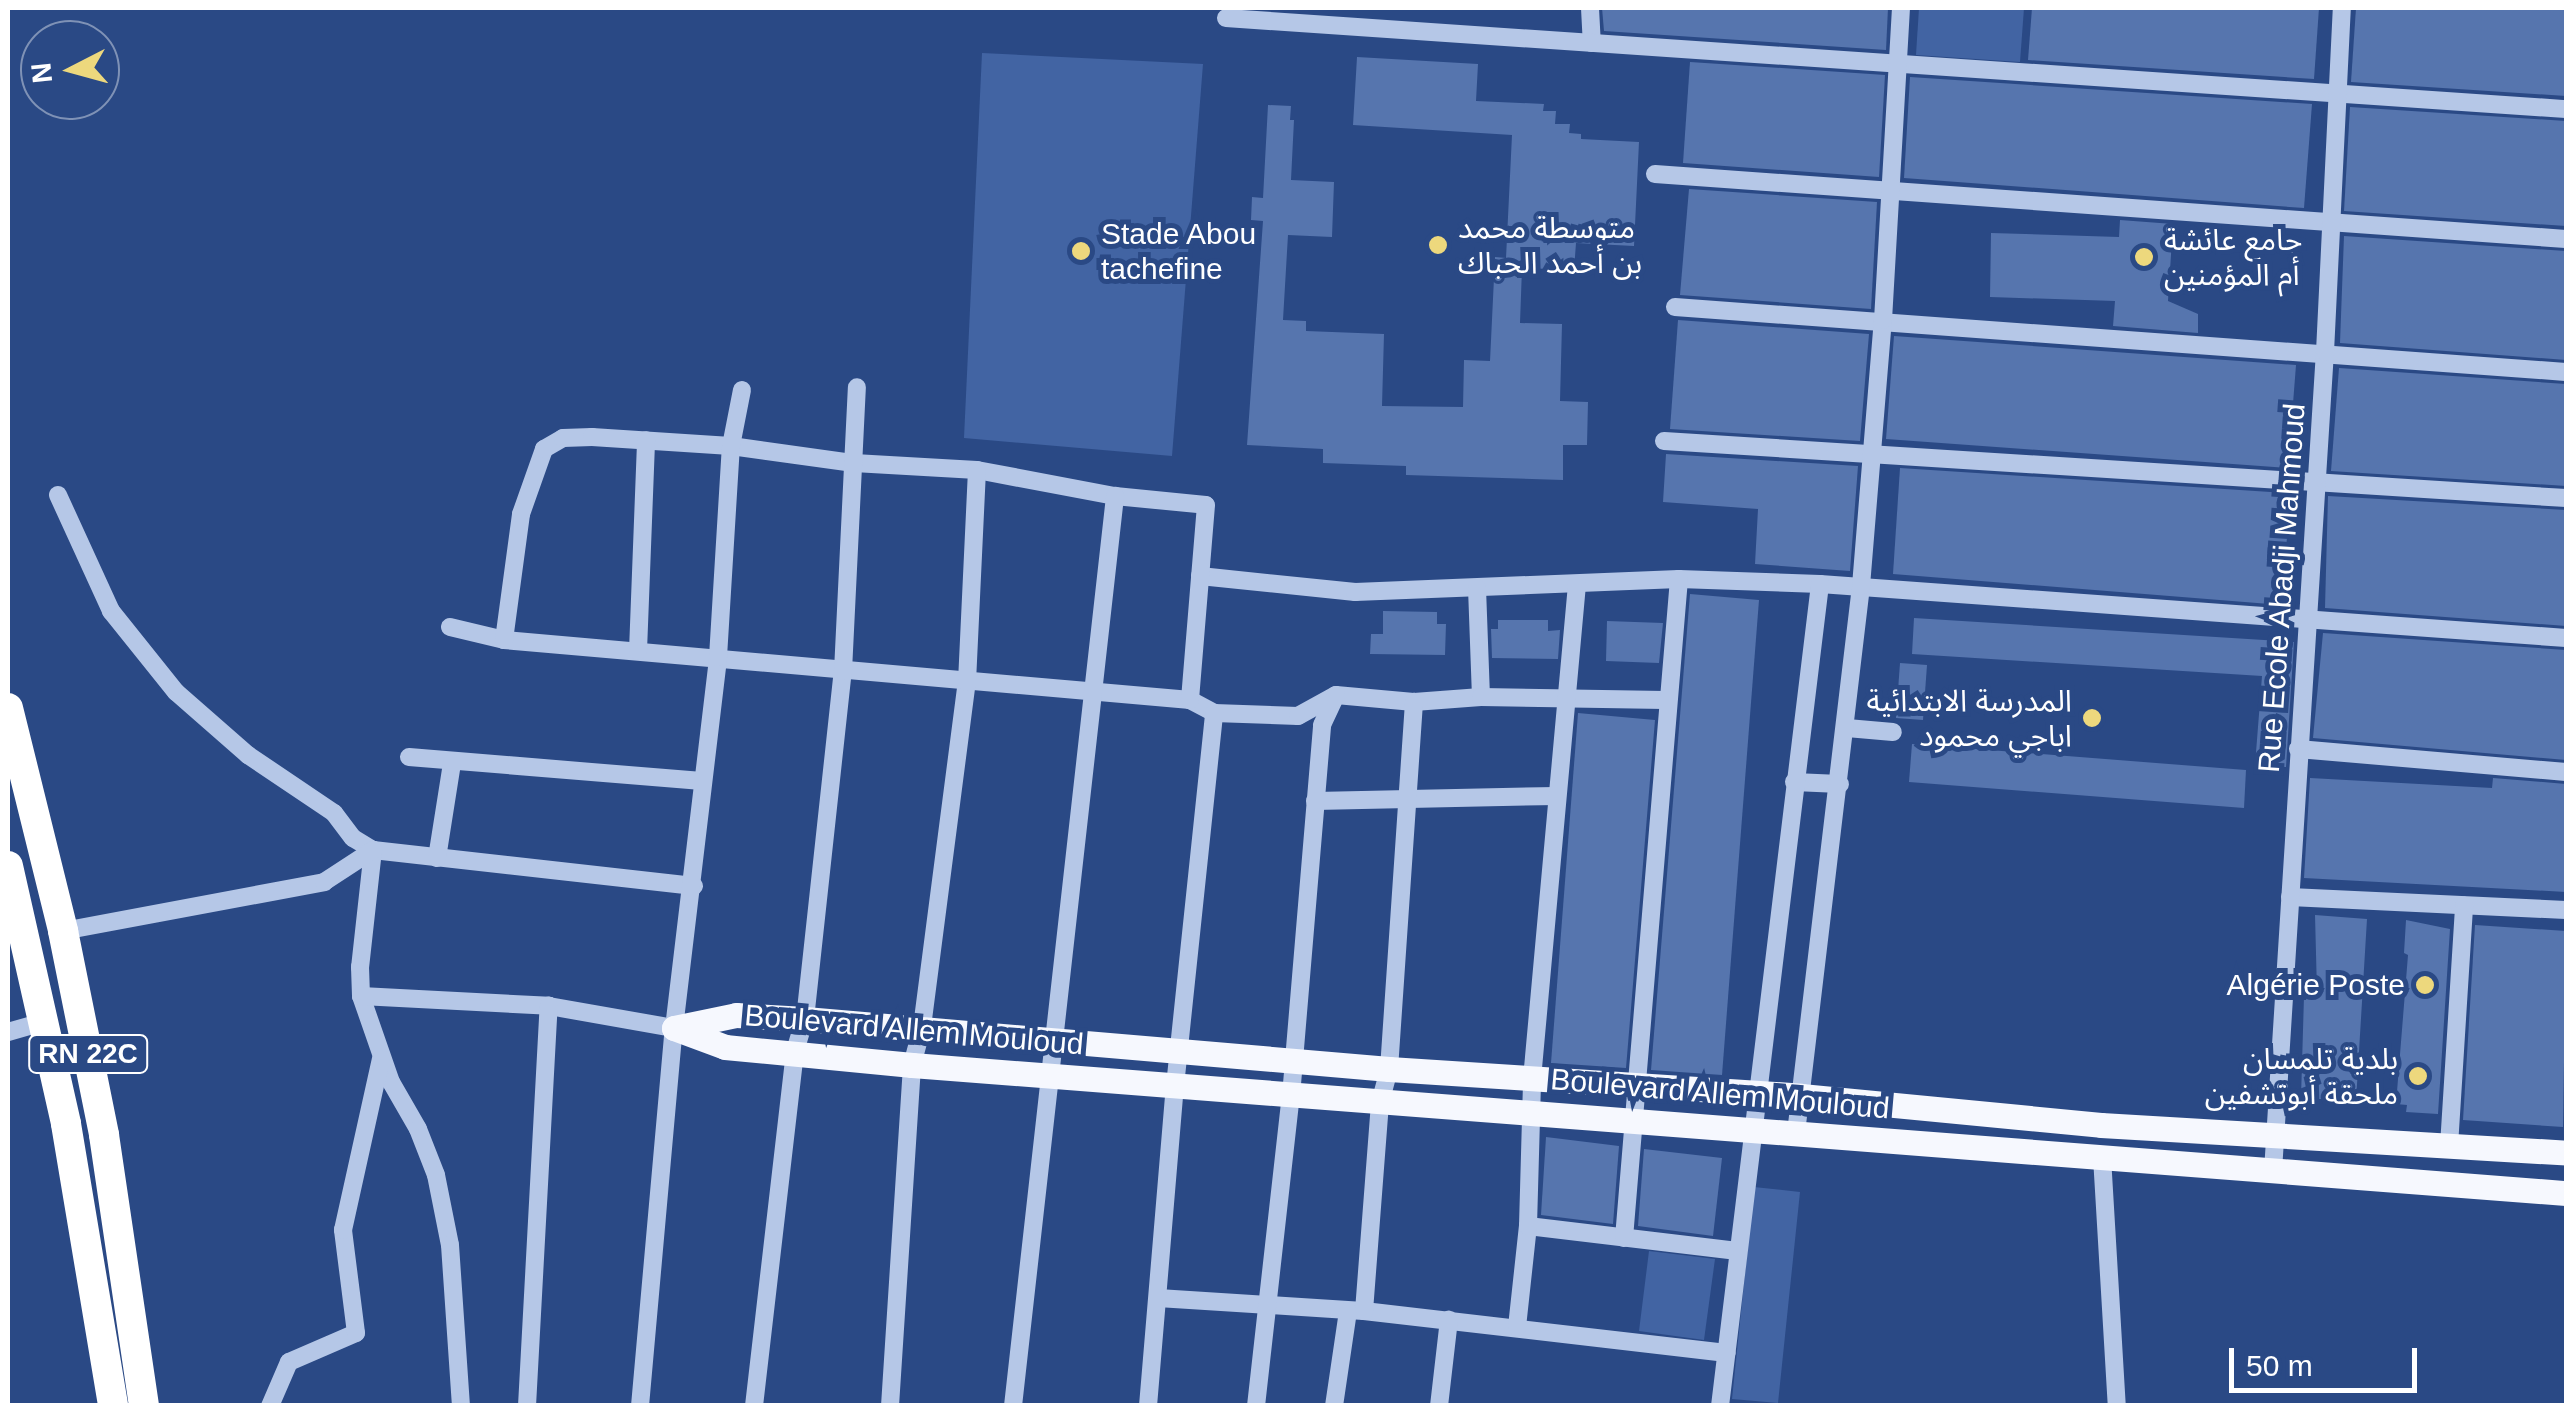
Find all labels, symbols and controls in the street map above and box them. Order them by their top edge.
north arrow [20,20,120,120]
text: N [25,61,58,85]
place label: متوسطة محمد بن أحمد الحباك [1458,210,1642,280]
place label: Stade Abou tachefine [1101,216,1258,286]
place label: جامع عائشة أم المؤمنين [2164,222,2302,292]
marker: متوسطة محمد بن أحمد الحباك [1427,234,1449,256]
marker: Stade Abou tachefine [1070,240,1092,262]
marker: جامع عائشة أم المؤمنين [2133,246,2155,268]
street label: Rue Ecole Abadji Mahmoud [2251,401,2313,775]
place label: المدرسة الابتدائية اباجي محمود [1866,683,2072,754]
marker: المدرسة الابتدائية اباجي محمود [2081,707,2103,729]
place label: Algérie Poste [2227,967,2405,1003]
marker: Algérie Poste [2414,974,2436,996]
street label: Boulevard Allem Mouloud [742,997,1086,1063]
road number: RN 22C [28,1031,148,1077]
place label: بلدية تلمسان ملحقة أبوتشفين [2205,1041,2398,1112]
street label: Boulevard Allem Mouloud [1548,1061,1892,1127]
marker: بلدية تلمسان ملحقة أبوتشفين [2407,1065,2429,1087]
scale bar [2234,1328,2422,1390]
text: 50 m [2246,1349,2313,1382]

